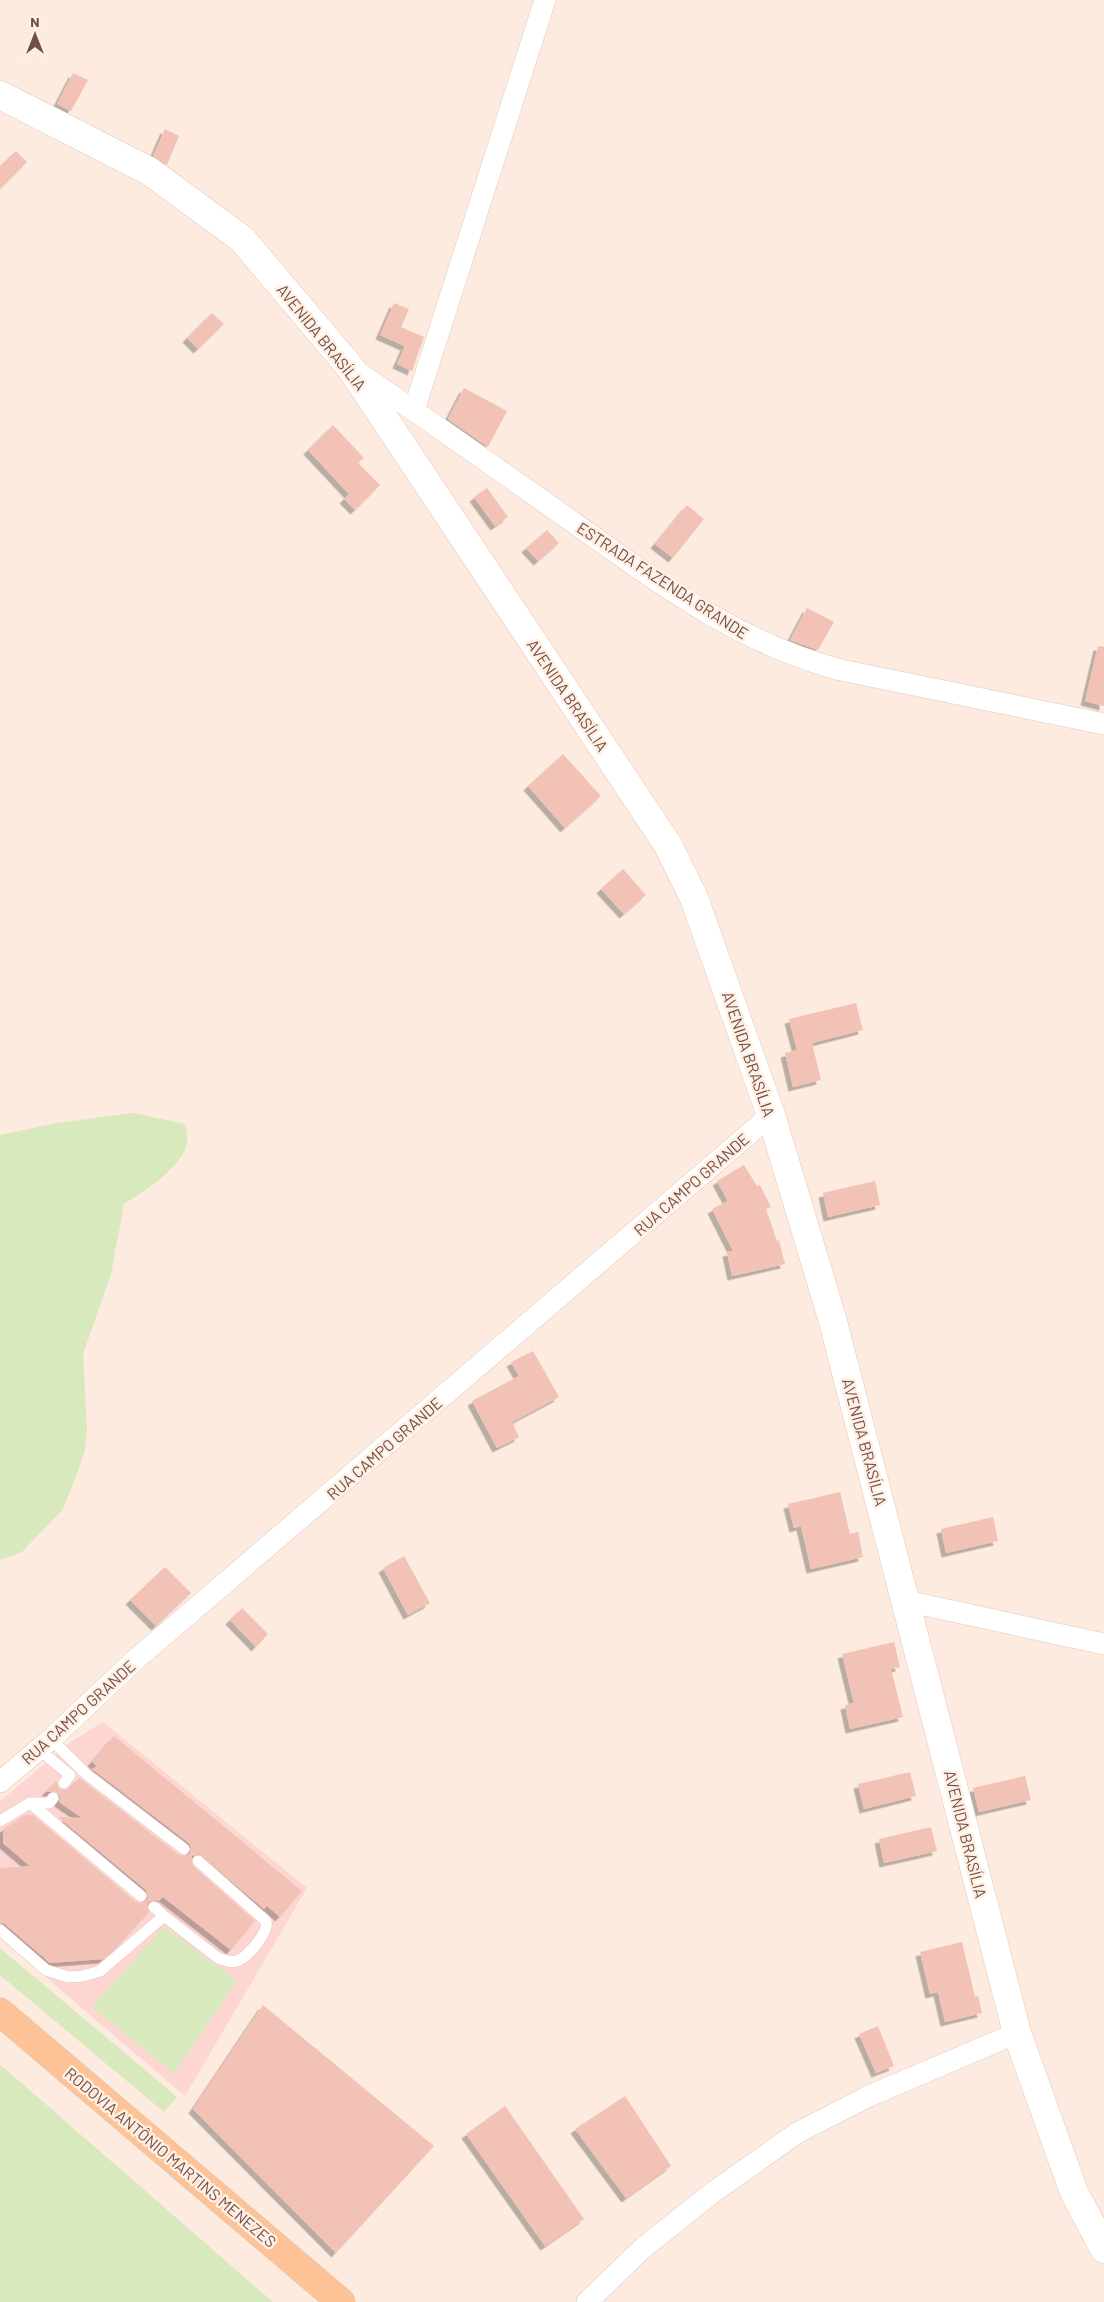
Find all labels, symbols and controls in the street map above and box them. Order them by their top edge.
north arrow [10,10,60,60]
text: N [30,13,40,30]
street label: AVENIDA BRASÍLIA [273,280,371,394]
street label: ESTRADA FAZENDA GRANDE [574,518,752,642]
street label: AVENIDA BRASÍLIA [523,635,613,755]
street label: AVENIDA BRASÍLIA [719,989,779,1119]
street label: RUA CAMPO GRANDE [629,1129,753,1239]
street label: AVENIDA BRASÍLIA [839,1376,891,1508]
street label: RUA CAMPO GRANDE [322,1393,446,1503]
street label: RUA CAMPO GRANDE [17,1656,139,1768]
street label: AVENIDA BRASÍLIA [941,1768,991,1900]
street label: RODOVIA ANTÔNIO MARTINS MENEZES [62,2063,280,2251]

